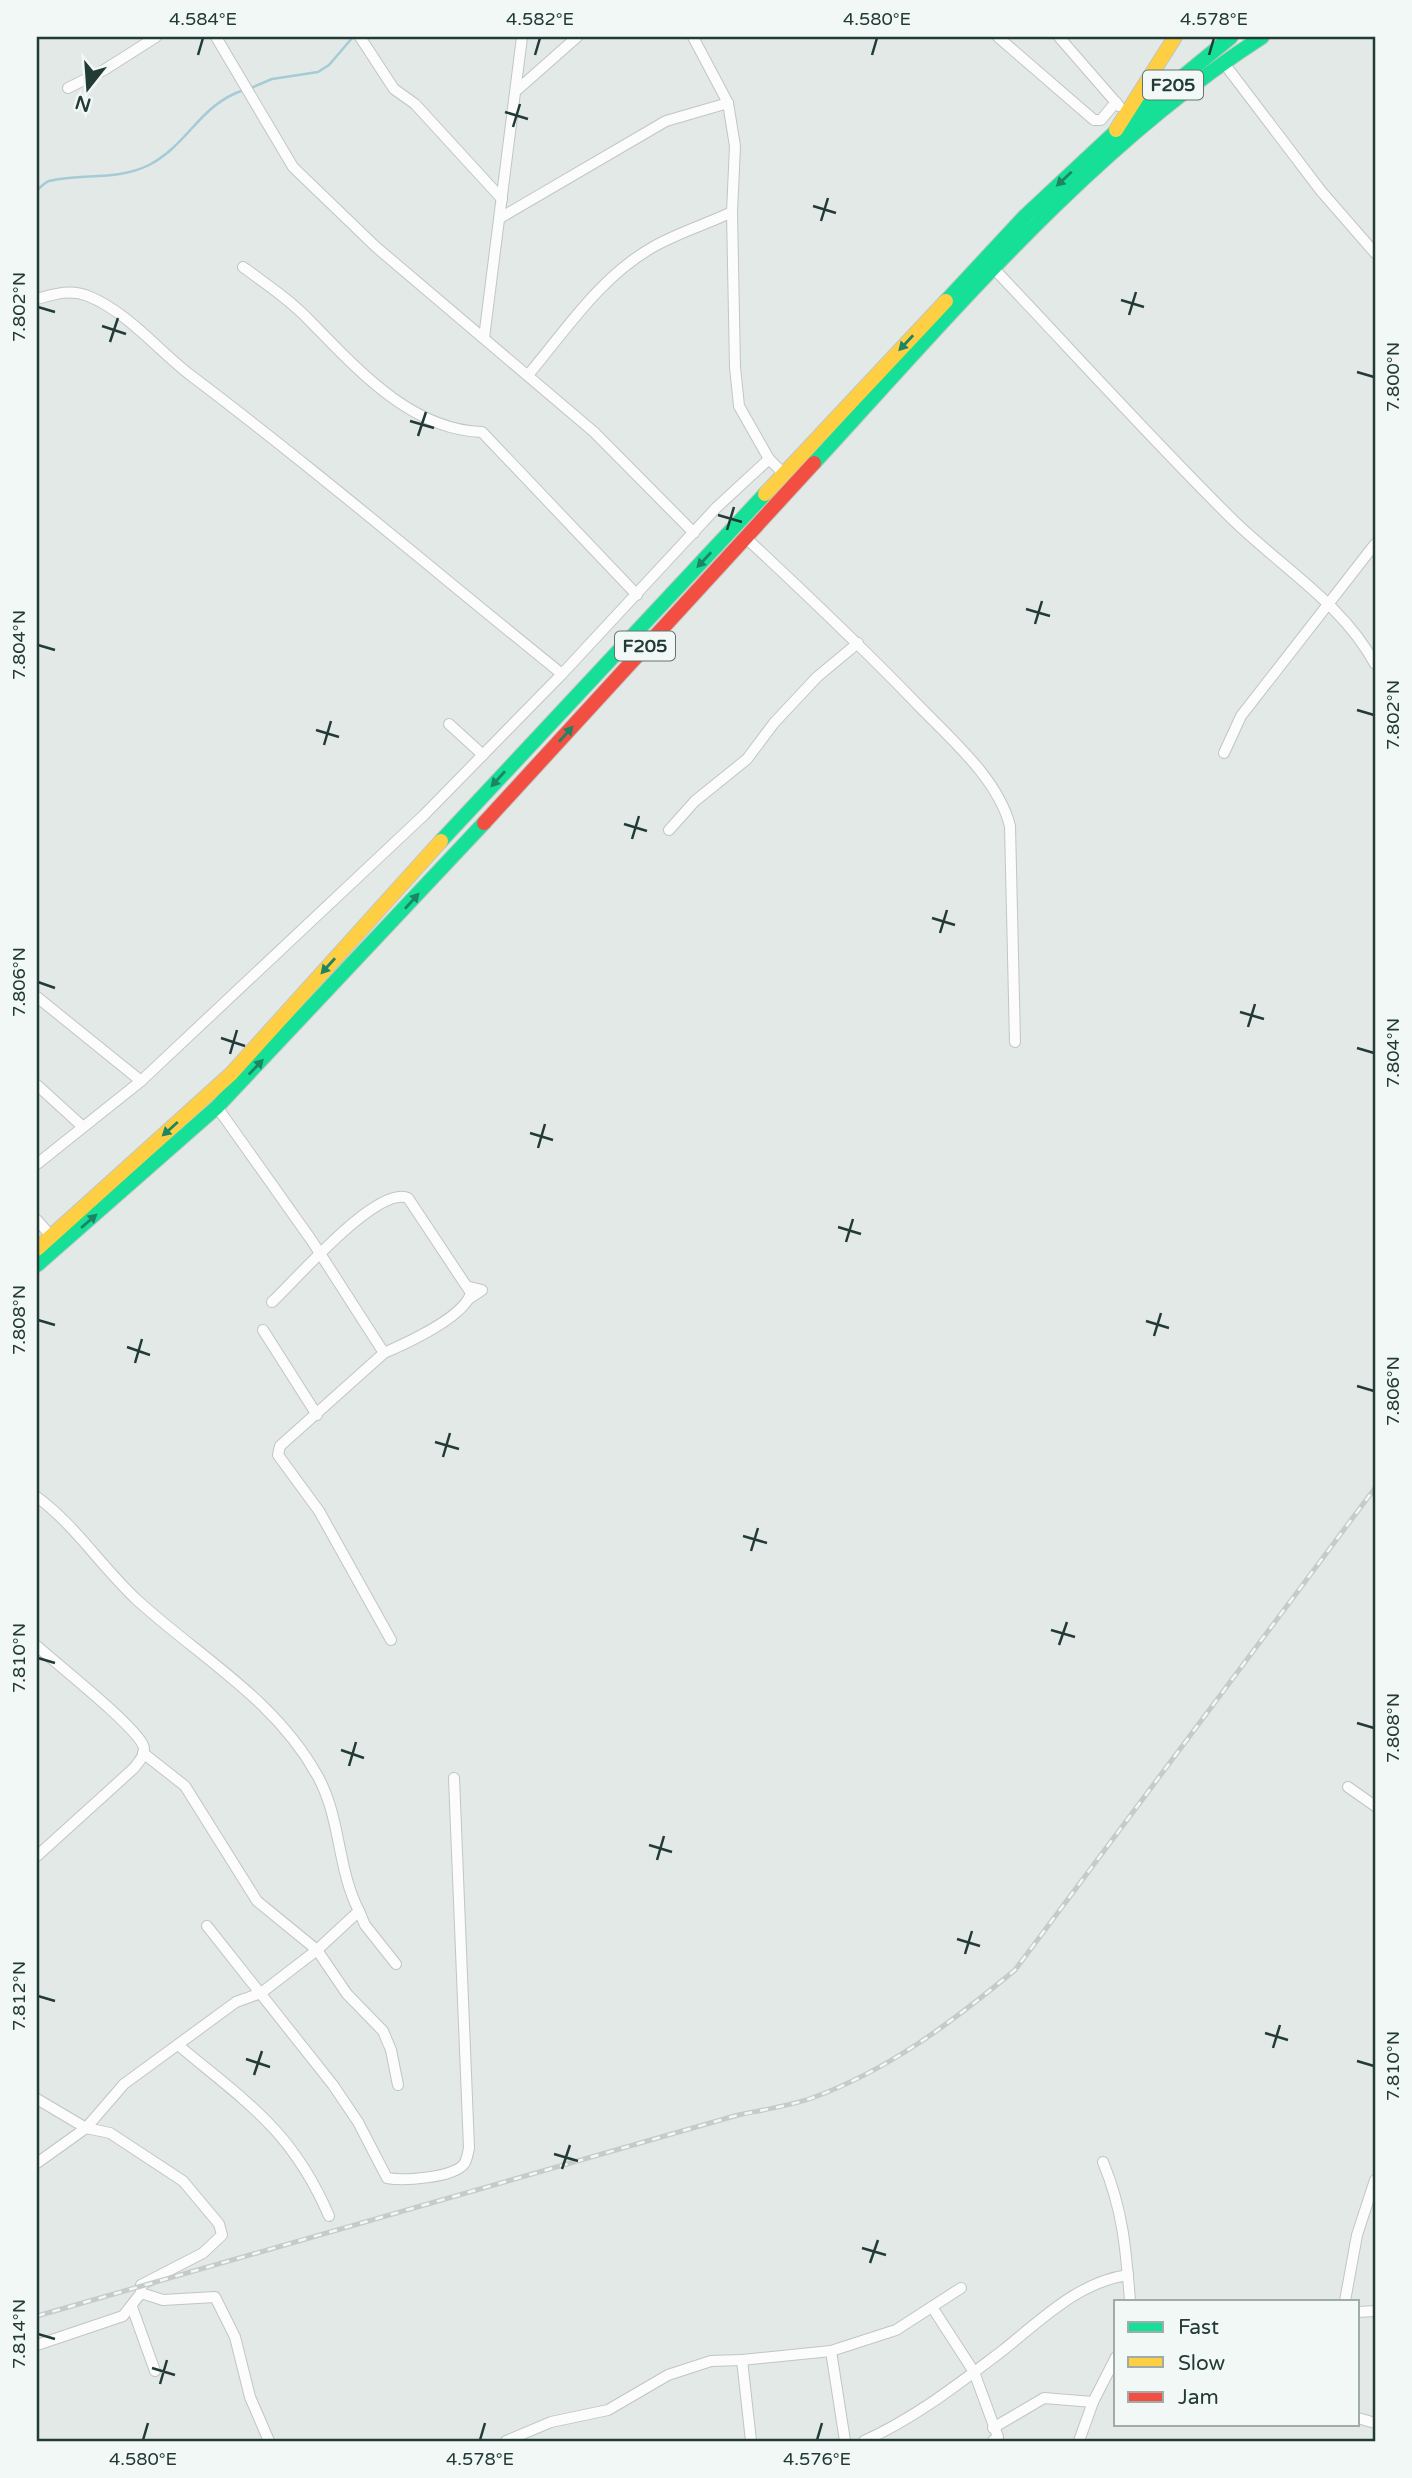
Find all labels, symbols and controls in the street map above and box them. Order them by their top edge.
text: 4.584°E [169,8,237,30]
text: 4.582°E [506,8,574,30]
text: 4.580°E [843,8,911,30]
text: 4.578°E [1180,8,1248,30]
north arrow [52,52,122,122]
road number: F205 [1143,70,1203,100]
text: N [73,91,94,116]
one-way arrow [1056,171,1073,187]
text: 7.802°N [8,272,30,342]
one-way arrow [899,334,915,351]
text: 7.800°N [1382,342,1404,412]
one-way arrow [697,551,713,568]
text: 7.804°N [8,610,30,680]
road number: F205 [615,632,675,660]
text: 7.802°N [1382,680,1404,750]
one-way arrow [557,725,573,742]
one-way arrow [491,771,506,788]
one-way arrow [404,892,420,910]
text: 7.806°N [8,947,30,1017]
one-way arrow [321,957,337,974]
text: 7.804°N [1382,1018,1404,1088]
one-way arrow [247,1058,264,1075]
one-way arrow [161,1121,179,1137]
one-way arrow [80,1214,97,1229]
text: 7.808°N [8,1285,30,1355]
text: 7.806°N [1382,1356,1404,1426]
text: 7.810°N [8,1623,30,1693]
text: 7.808°N [1382,1693,1404,1763]
text: 7.812°N [8,1961,30,2031]
text: 7.810°N [1382,2031,1404,2101]
text: 7.814°N [8,2299,30,2369]
legend [1114,2300,1360,2426]
text: Fast [1178,2315,1219,2340]
text: Slow [1178,2351,1226,2376]
text: Jam [1178,2385,1219,2410]
text: 4.580°E [109,2448,177,2470]
text: 4.578°E [446,2448,514,2470]
text: 4.576°E [783,2448,851,2470]

